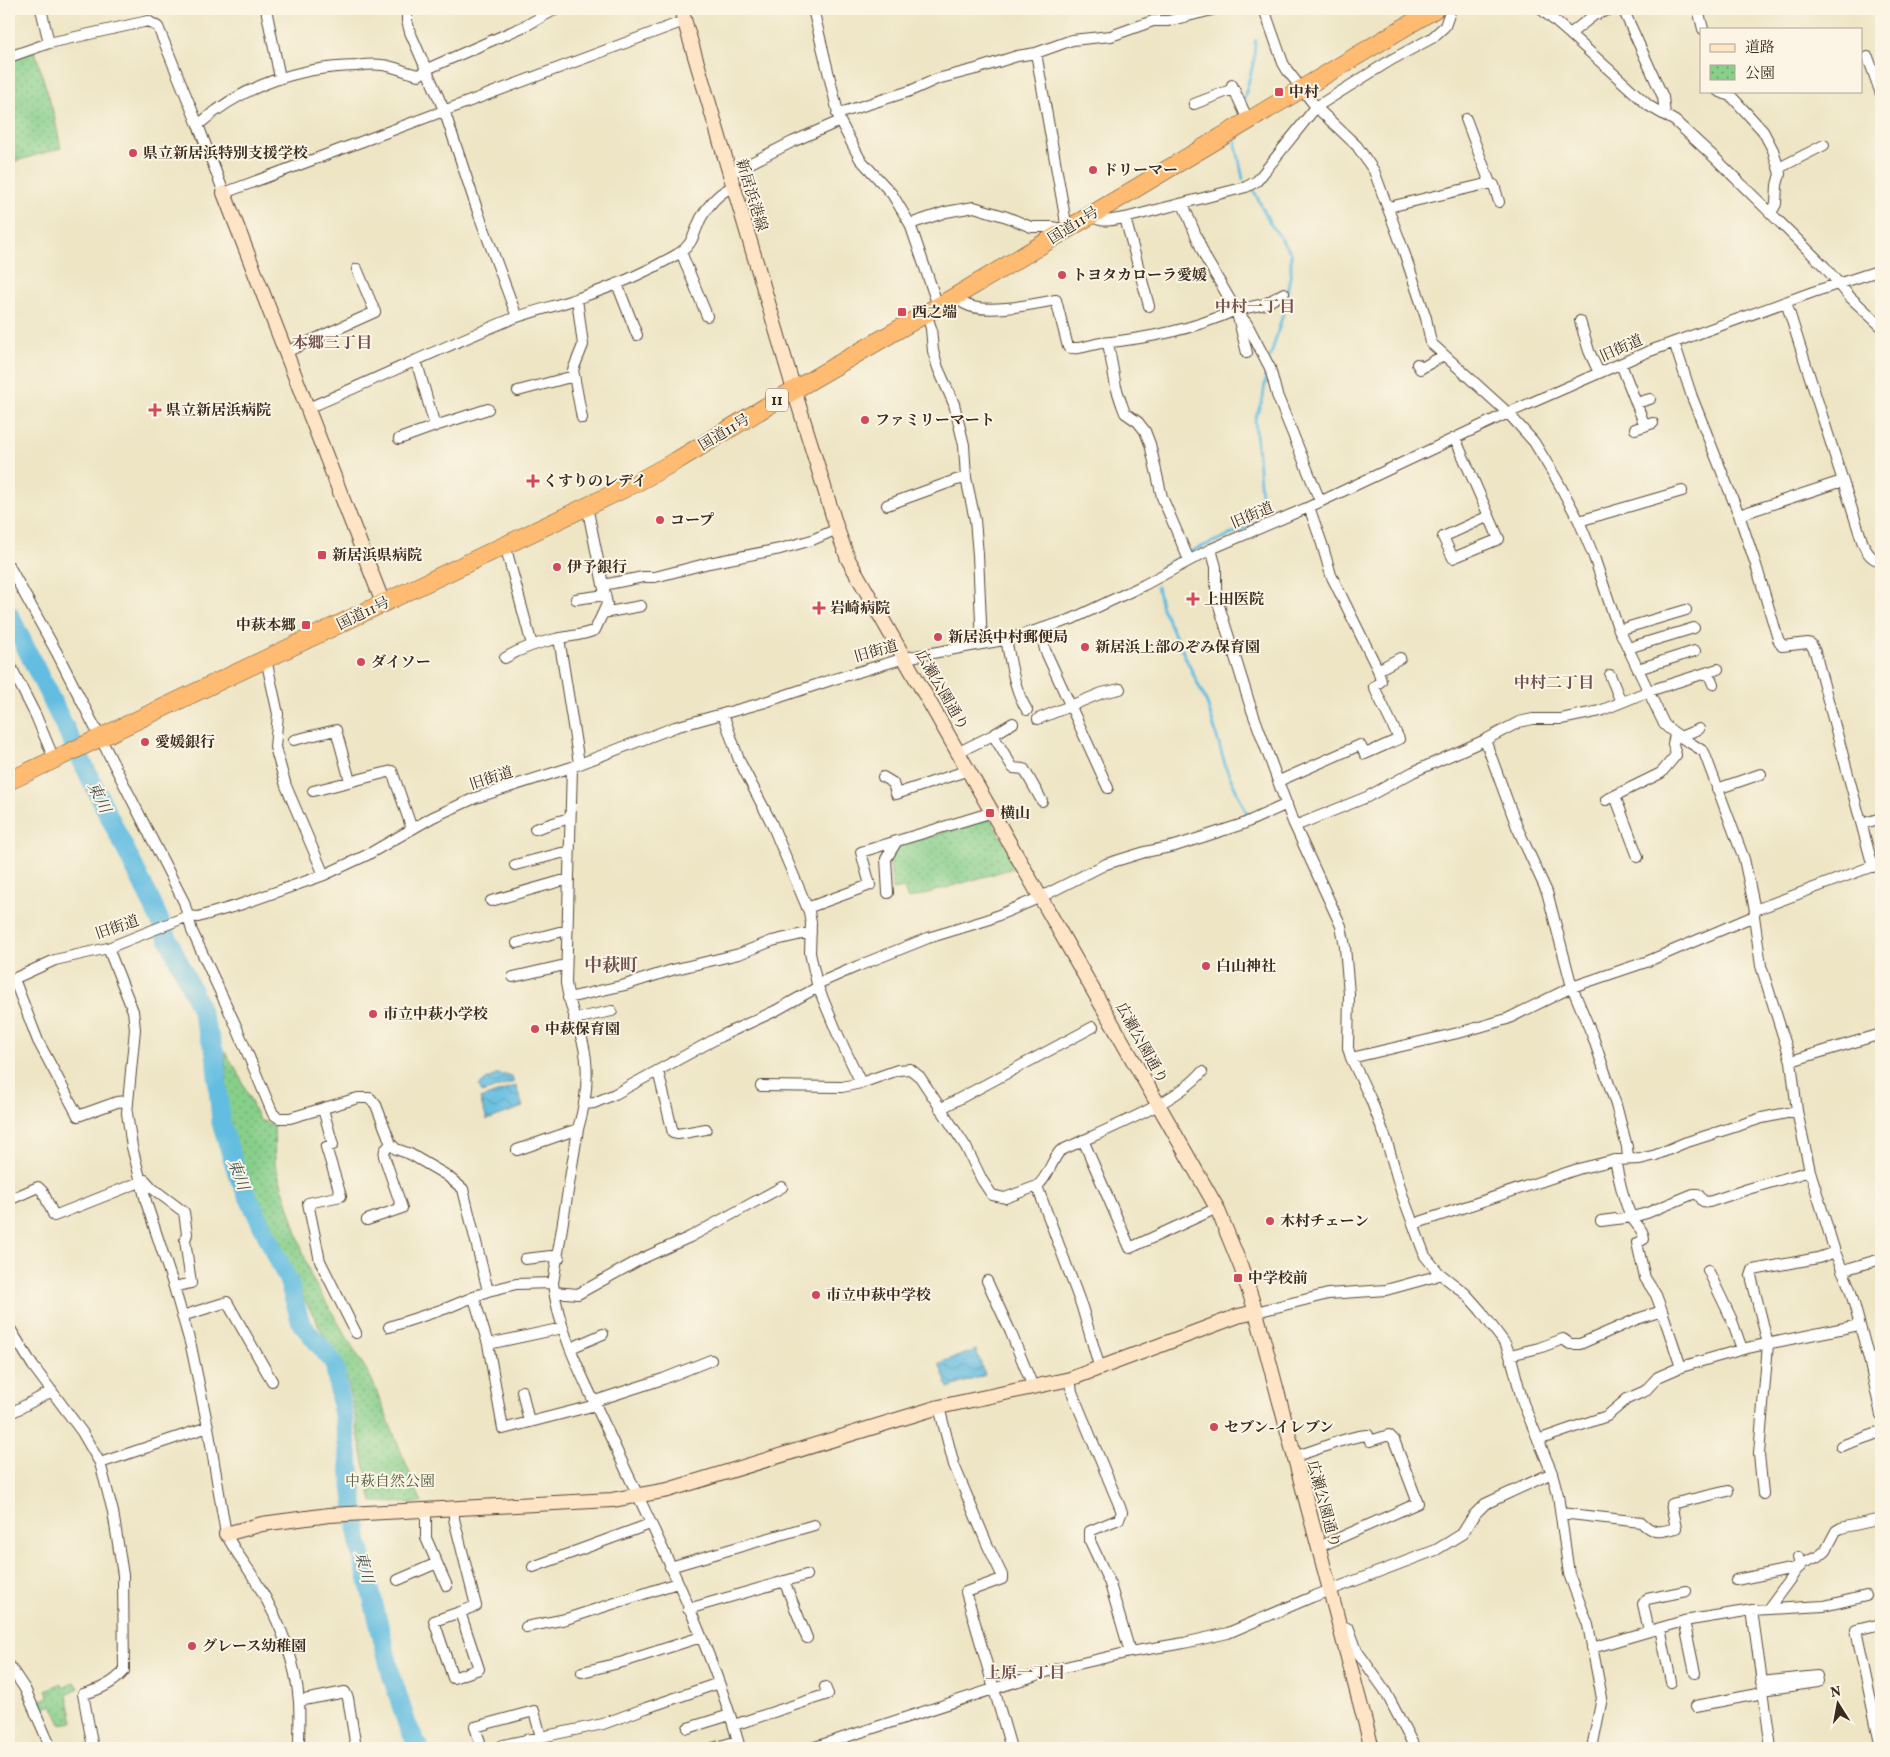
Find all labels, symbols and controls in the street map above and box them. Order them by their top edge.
legend [1700,28,1862,92]
text: 道路 [1745,38,1775,59]
text: 公園 [1745,64,1775,85]
place label: 中村 [1289,83,1319,104]
marker: 中村 [1273,86,1285,98]
place label: 県立新居浜特別支援学校 [143,144,308,165]
marker: 県立新居浜特別支援学校 [127,147,139,159]
street label: 新居浜港線 [730,156,772,234]
place label: ドリーマー [1103,161,1178,182]
marker: ドリーマー [1087,164,1099,176]
street label: 国道11号 [1044,202,1103,250]
place label: トヨタカローラ愛媛 [1072,266,1207,287]
marker: トヨタカローラ愛媛 [1056,269,1068,281]
district label: 中村一丁目 [1215,297,1295,319]
place label: 西之端 [912,303,957,324]
marker: 西之端 [896,306,908,318]
street label: 旧街道 [1597,331,1646,368]
district label: 本郷三丁目 [292,333,372,355]
road number: 11 [766,388,788,412]
place label: 県立新居浜病院 [166,401,271,422]
marker: 県立新居浜病院 [148,403,162,417]
street label: 国道11号 [695,410,754,457]
place label: ファミリーマート [875,411,995,432]
marker: ファミリーマート [859,414,871,426]
place label: くすりのレデイ [543,472,647,493]
marker: くすりのレデイ [527,475,539,487]
street label: 旧街道 [1228,498,1277,535]
place label: コープ [670,511,714,532]
marker: コープ [654,514,666,526]
place label: 新居浜県病院 [332,546,422,567]
marker: 新居浜県病院 [316,549,328,561]
place label: 伊予銀行 [567,558,627,579]
marker: 伊予銀行 [551,561,563,573]
place label: 上田医院 [1204,590,1264,611]
street label: 国道11号 [334,592,394,636]
marker: 上田医院 [1186,592,1200,606]
place label: 岩崎病院 [830,599,890,620]
marker: 岩崎病院 [812,601,826,615]
place label: 中萩本郷 [236,616,296,637]
marker: 中萩本郷 [300,619,312,631]
place label: 新居浜中村郵便局 [948,628,1068,649]
marker: 新居浜中村郵便局 [932,631,944,643]
street label: 旧街道 [852,636,901,669]
place label: 新居浜上部のぞみ保育園 [1095,638,1260,659]
marker: 新居浜上部のぞみ保育園 [1079,641,1091,653]
street label: 広瀬公園通り [909,647,972,735]
place label: ダイソー [371,653,431,674]
marker: ダイソー [355,656,367,668]
district label: 中村二丁目 [1514,673,1594,695]
place label: 愛媛銀行 [155,733,215,754]
marker: 愛媛銀行 [139,736,151,748]
street label: 旧街道 [467,762,516,796]
water label: 東川 [81,779,116,819]
place label: 横山 [1000,804,1030,825]
marker: 横山 [984,807,996,819]
street label: 旧街道 [93,911,142,946]
district label: 中萩町 [584,954,638,979]
place label: 白山神社 [1216,957,1276,978]
marker: 白山神社 [1200,960,1212,972]
street label: 広瀬公園通り [1110,999,1172,1088]
place label: 市立中萩小学校 [383,1005,488,1026]
marker: 市立中萩小学校 [367,1008,379,1020]
place label: 中萩保育園 [545,1020,620,1041]
marker: 中萩保育園 [529,1023,541,1035]
water label: 東川 [221,1156,254,1195]
place label: 木村チェーン [1280,1212,1369,1233]
marker: 木村チェーン [1264,1215,1276,1227]
place label: 中学校前 [1248,1269,1308,1290]
marker: 中学校前 [1232,1272,1244,1284]
place label: 市立中萩中学校 [826,1286,931,1307]
marker: 市立中萩中学校 [810,1289,822,1301]
place label: セブン-イレブン [1224,1418,1334,1439]
marker: セブン-イレブン [1208,1421,1220,1433]
street label: 広瀬公園通り [1301,1458,1344,1551]
park label: 中萩自然公園 [345,1472,435,1493]
water label: 東川 [349,1549,378,1588]
place label: グレース幼稚園 [202,1637,306,1658]
marker: グレース幼稚園 [186,1640,198,1652]
district label: 上原一丁目 [985,1663,1065,1685]
north arrow [1812,1680,1862,1730]
text: N [1829,1682,1843,1703]

